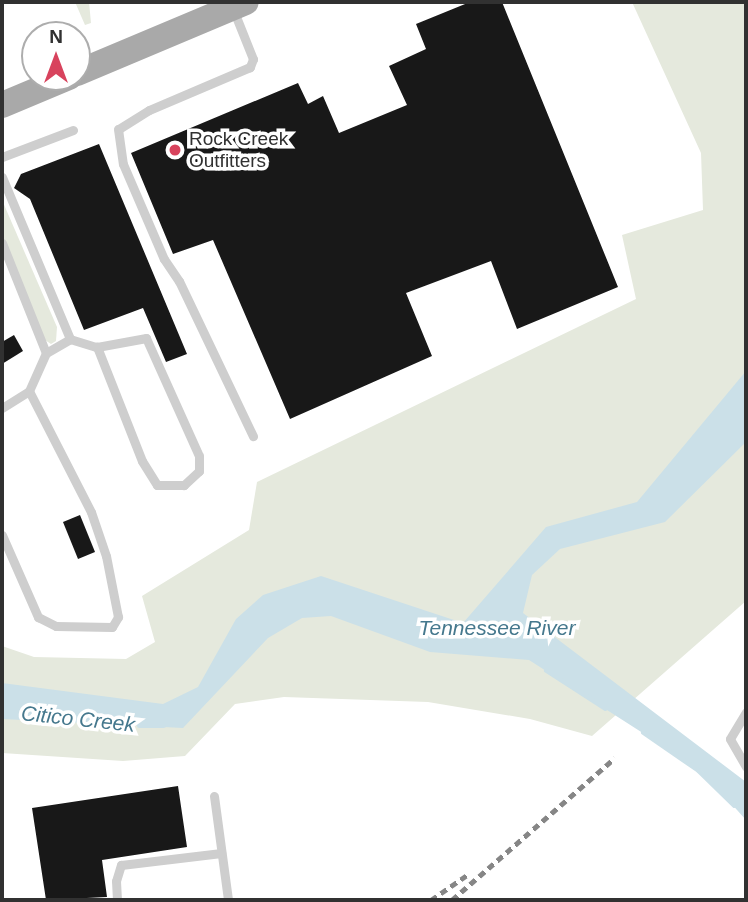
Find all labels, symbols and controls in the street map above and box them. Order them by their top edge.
north arrow [21,21,91,91]
text: N [49,26,63,47]
place label: Rock Creek Outfitters [189,128,288,172]
marker: Rock Creek Outfitters [167,142,183,158]
water label: Tennessee River [419,615,575,641]
water label: Citico Creek [20,700,136,738]

